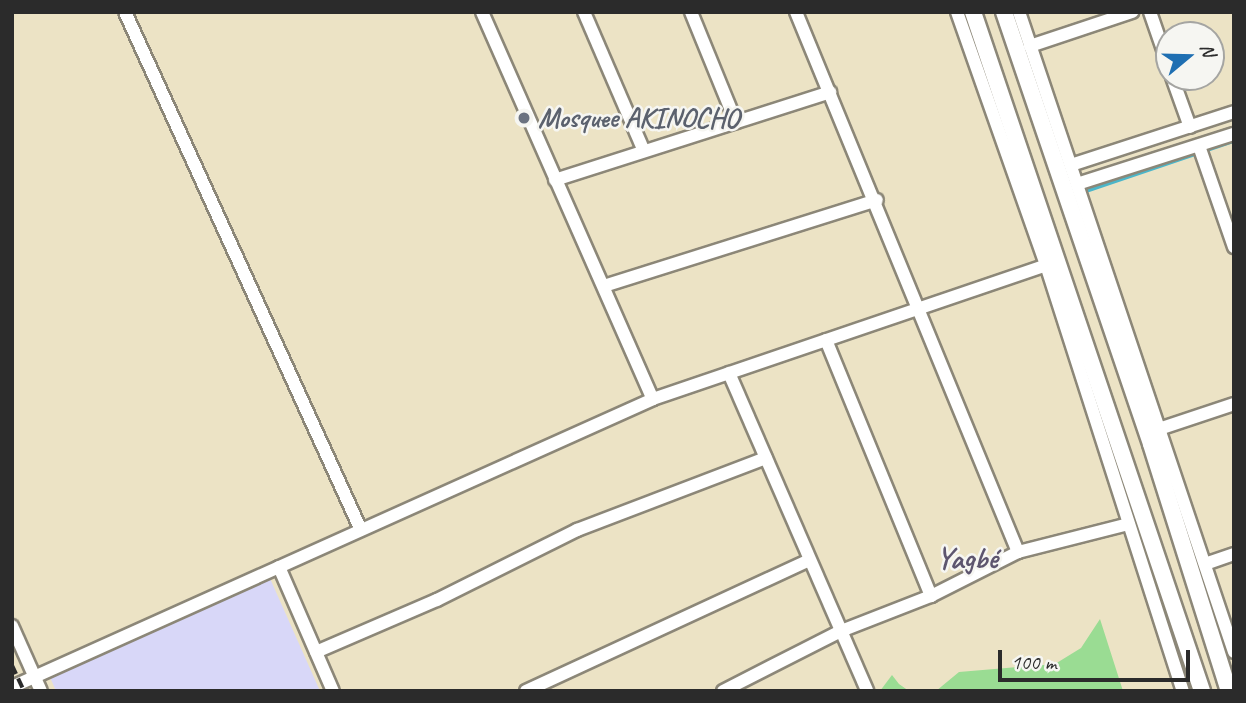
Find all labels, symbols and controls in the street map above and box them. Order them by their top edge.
north arrow [1155,21,1225,91]
text: N [1195,40,1221,59]
place label: Mosquee AKINOCHO [538,101,739,135]
marker: Mosquee AKINOCHO [516,110,532,126]
district label: Yagbé [937,540,997,576]
scale bar [1001,636,1194,680]
text: 100 m [1011,649,1056,675]

